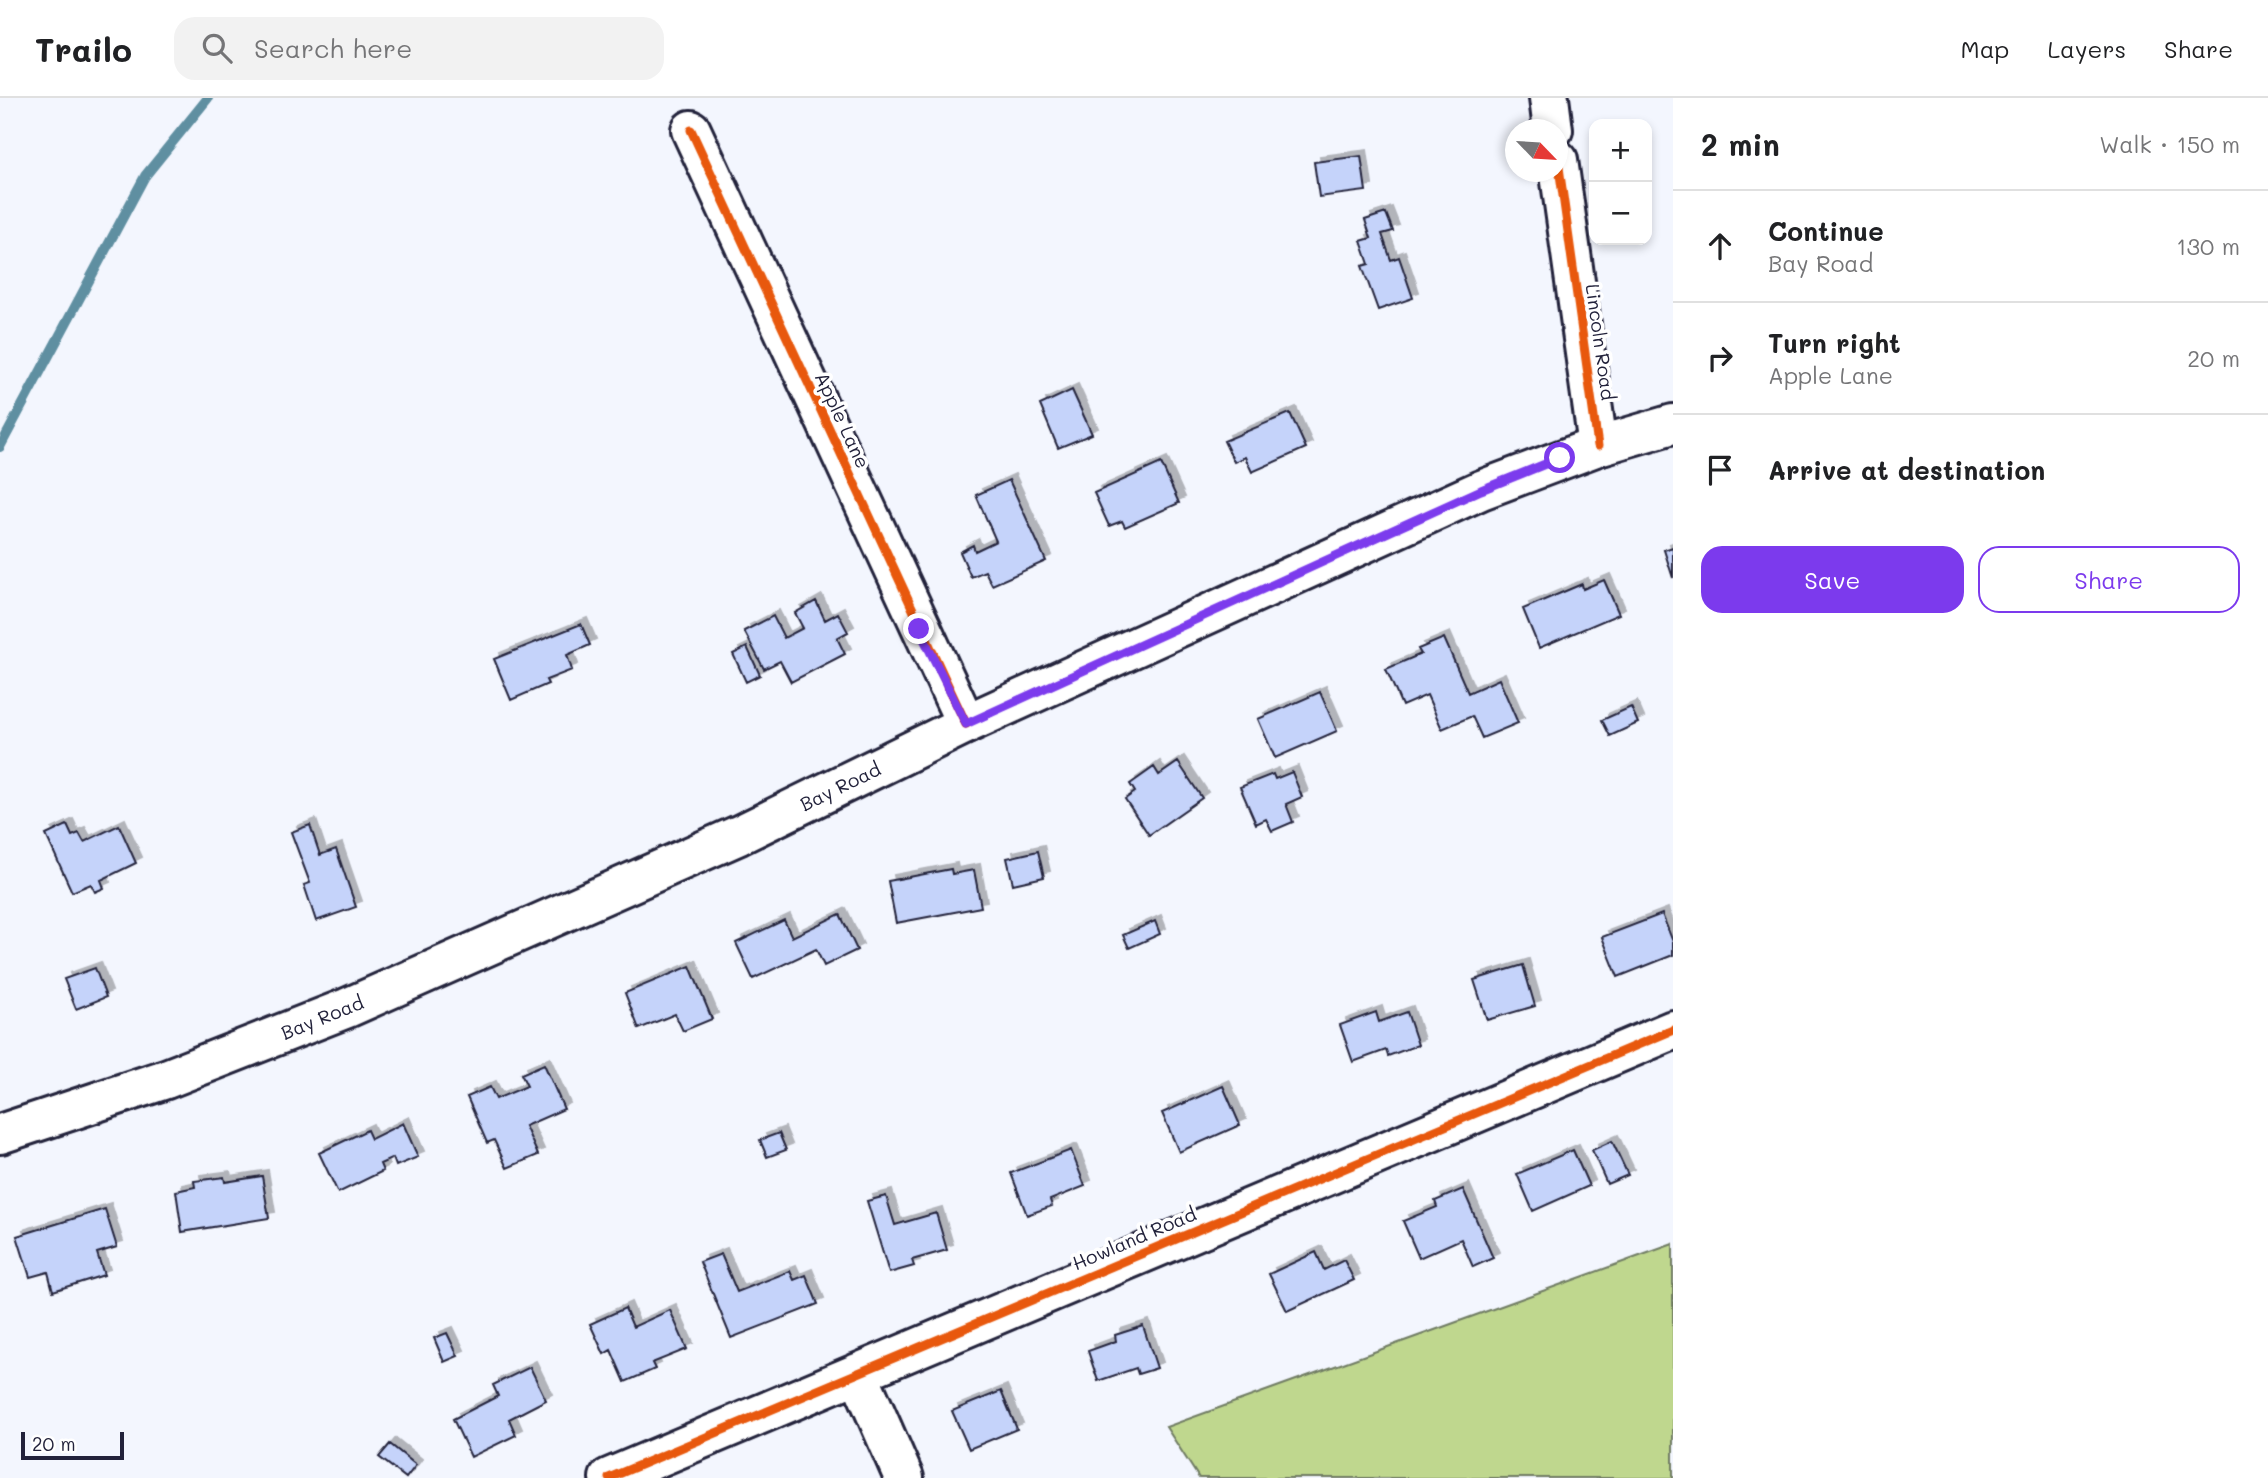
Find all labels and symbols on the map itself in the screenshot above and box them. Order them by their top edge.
north arrow [1505,119,1568,182]
street label: Lincoln Road [1580,282,1622,402]
street label: Apple Lane [810,368,876,472]
route start [1544,442,1575,473]
route end [903,613,934,644]
street label: Bay Road [795,756,885,816]
street label: Bay Road [277,989,367,1045]
street label: Howland Road [1068,1201,1200,1275]
scale bar [21,1429,124,1461]

